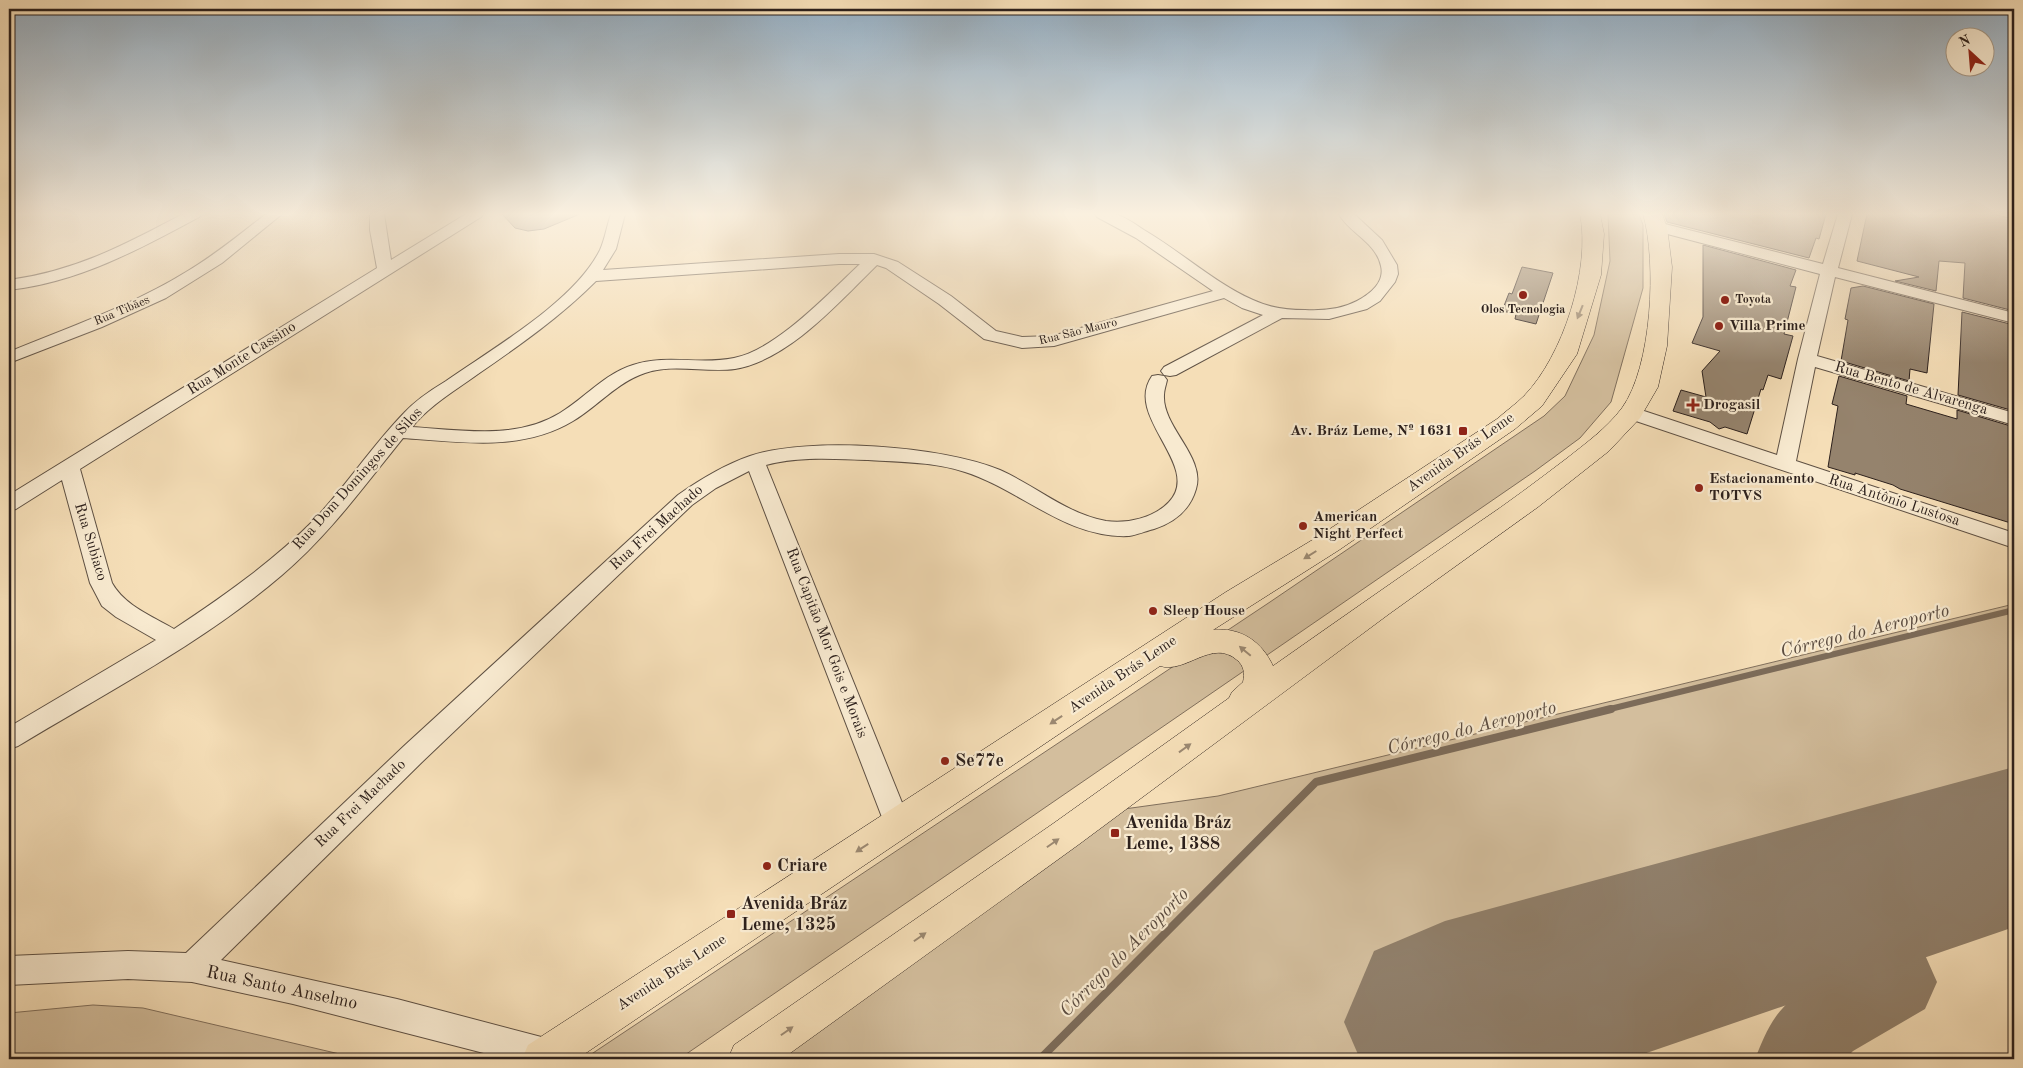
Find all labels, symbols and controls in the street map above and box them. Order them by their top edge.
north arrow [1946,28,1996,78]
text: N [1957,32,1973,50]
marker: Olos Tecnologia [1517,289,1529,301]
street label: Rua Tibães [93,294,151,328]
marker: Toyota [1719,294,1731,306]
place label: Toyota [1735,294,1771,306]
place label: Olos Tecnologia [1481,304,1565,316]
one-way arrow [1575,305,1583,320]
street label: Rua São Mauro [1038,316,1118,348]
place label: Villa Prime [1729,319,1806,334]
street label: Rua Monte Cassino [185,320,299,398]
marker: Villa Prime [1713,320,1725,332]
street label: Rua Bento de Alvarenga [1833,360,1990,418]
place label: Drogasil [1703,398,1761,413]
marker: Drogasil [1687,399,1699,411]
street label: Rua Dom Domingos de Silos [290,405,426,553]
street label: Avenida Brás Leme [1405,410,1517,495]
place label: Av. Bráz Leme, Nº 1631 [1290,424,1453,439]
marker: Av. Bráz Leme, Nº 1631 [1457,425,1469,437]
place label: Estacionamento TOTVS [1709,472,1814,504]
street label: Rua Antônio Lustosa [1826,473,1962,530]
marker: Estacionamento TOTVS [1693,482,1705,494]
street label: Rua Frei Machado [608,483,706,573]
street label: Rua Subiaco [71,501,109,583]
place label: American Night Perfect [1313,510,1404,542]
marker: American Night Perfect [1297,520,1309,532]
street label: Rua Capitão Mor Gois e Morais [783,546,869,740]
one-way arrow [1303,550,1316,559]
water label: Córrego do Aeroporto [1778,602,1952,662]
place label: Sleep House [1163,604,1245,619]
marker: Sleep House [1147,605,1159,617]
street label: Avenida Brás Leme [1066,633,1180,717]
one-way arrow [1239,645,1252,656]
water label: Córrego do Aeroporto [1385,699,1559,759]
one-way arrow [1050,715,1063,725]
one-way arrow [1178,743,1191,754]
place label: Se77e [955,752,1004,770]
marker: Se77e [939,755,951,767]
street label: Rua Frei Machado [313,757,409,851]
place label: Avenida Bráz Leme, 1388 [1125,814,1231,853]
marker: Avenida Bráz Leme, 1388 [1109,827,1121,839]
one-way arrow [1046,838,1060,848]
one-way arrow [856,843,869,853]
place label: Criare [777,857,827,875]
marker: Criare [761,860,773,872]
water label: Córrego do Aeroporto [1057,885,1193,1021]
place label: Avenida Bráz Leme, 1325 [741,895,847,934]
marker: Avenida Bráz Leme, 1325 [725,908,737,920]
street label: Avenida Brás Leme [615,932,729,1014]
one-way arrow [913,932,927,942]
street label: Rua Santo Anselmo [205,963,359,1013]
one-way arrow [780,1026,794,1036]

